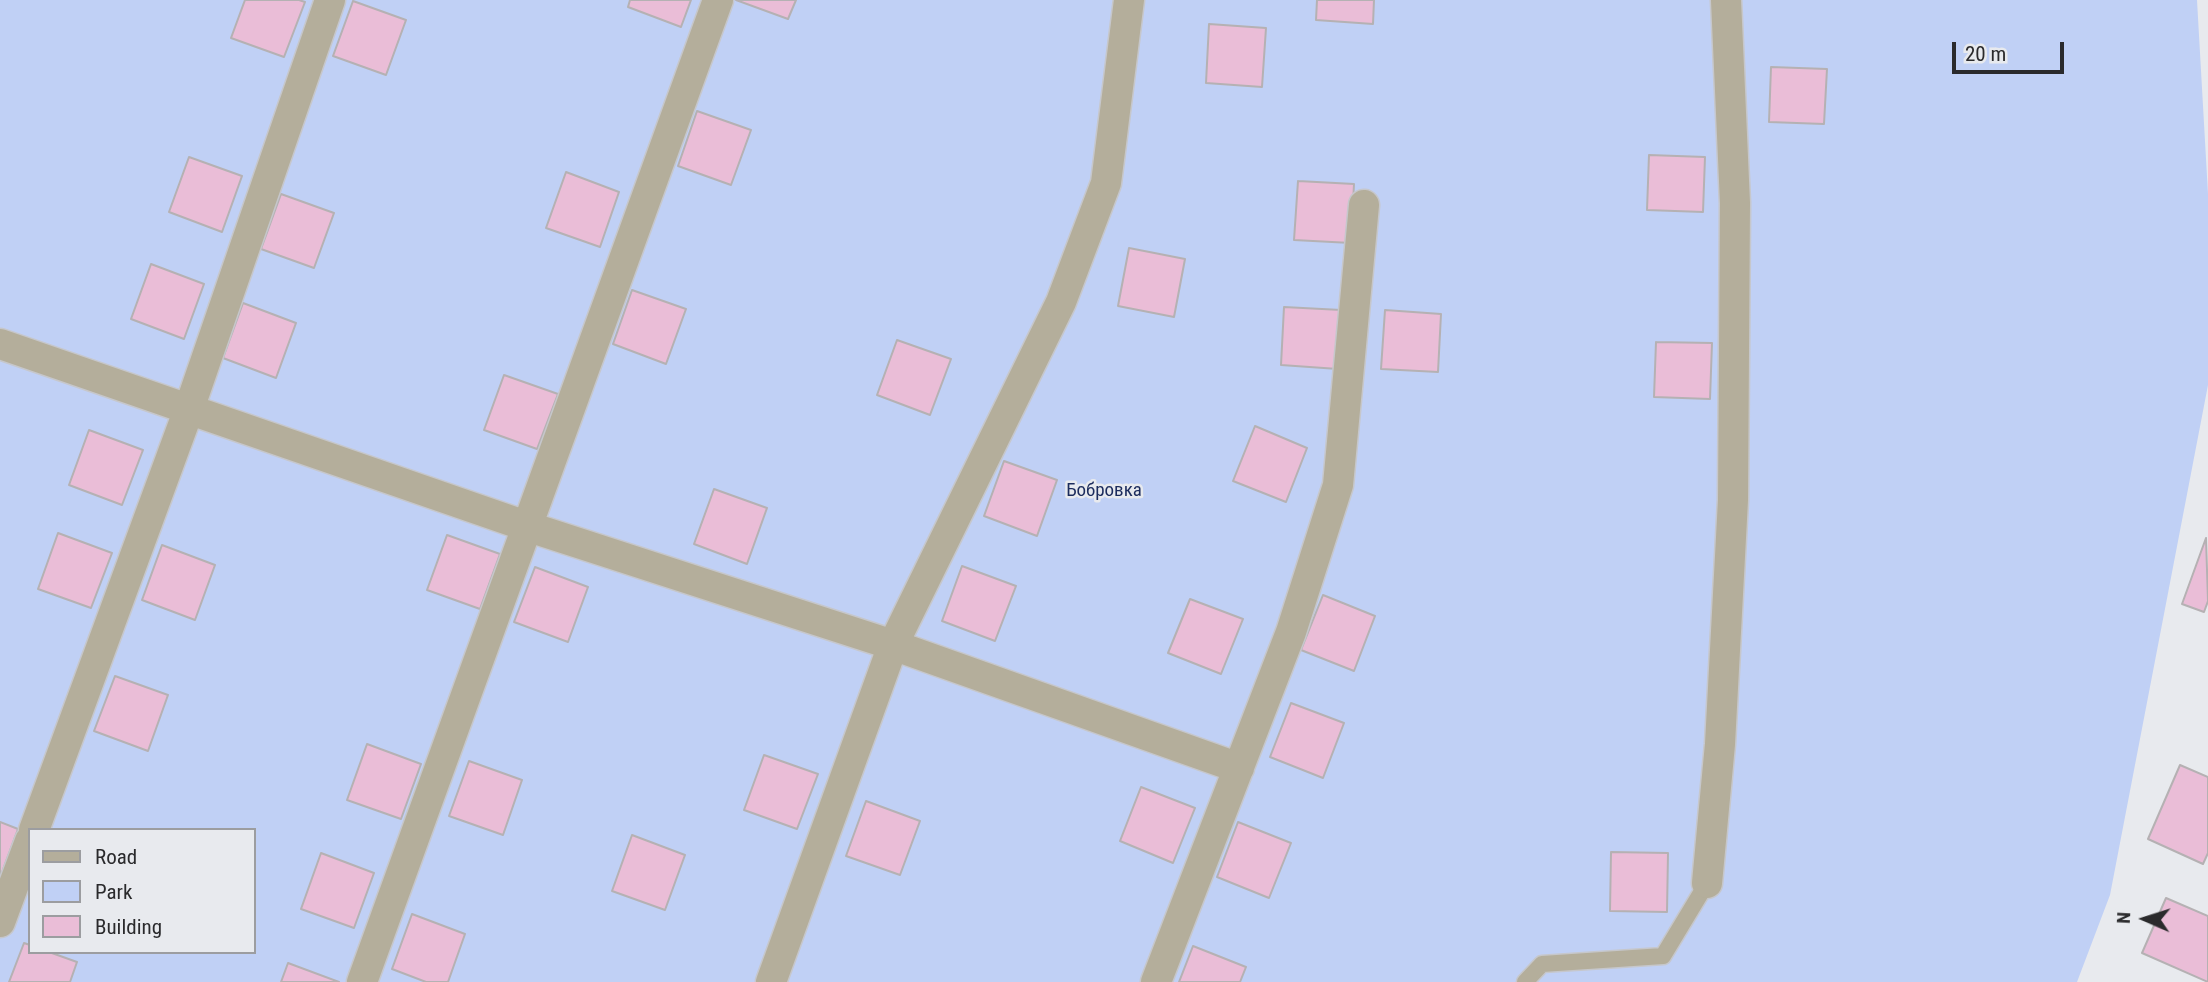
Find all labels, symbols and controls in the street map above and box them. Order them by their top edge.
scale bar [1956,28,2068,72]
text: 20 m [1965,42,2006,66]
park label: Бобровка [1066,480,1142,502]
legend [28,828,256,954]
text: Road [95,845,137,869]
text: Park [95,880,132,904]
north arrow [2110,884,2180,954]
text: N [2112,911,2135,924]
text: Building [95,915,162,939]

